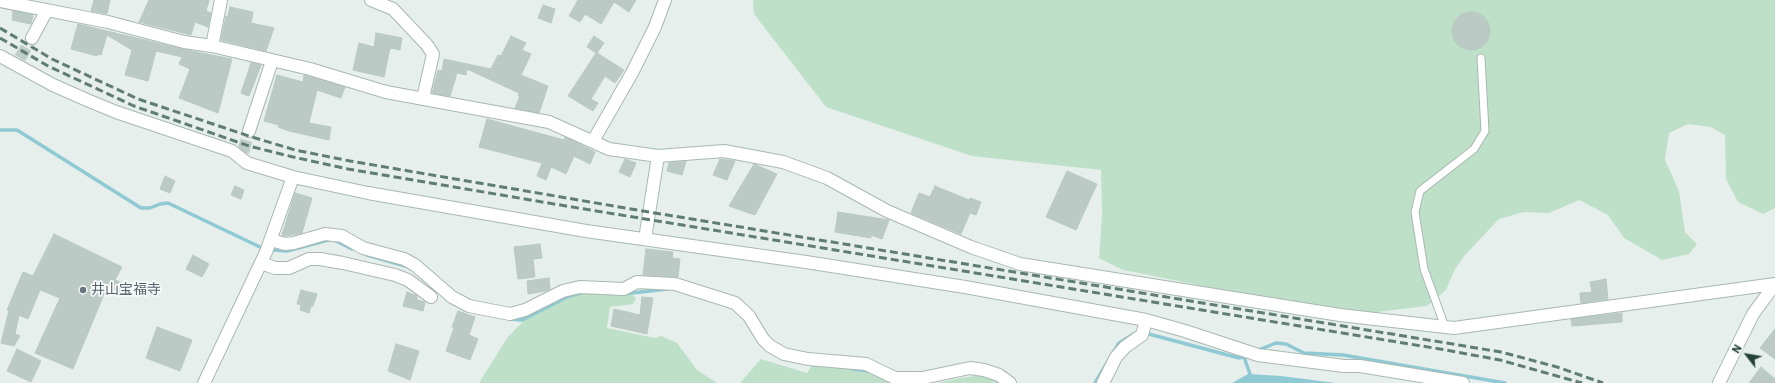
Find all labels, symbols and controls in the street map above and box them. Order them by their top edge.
place label: 井山宝福寺 [91,282,161,298]
marker: 井山宝福寺 [78,285,88,295]
north arrow [1727,335,1767,375]
text: N [1729,342,1745,356]

